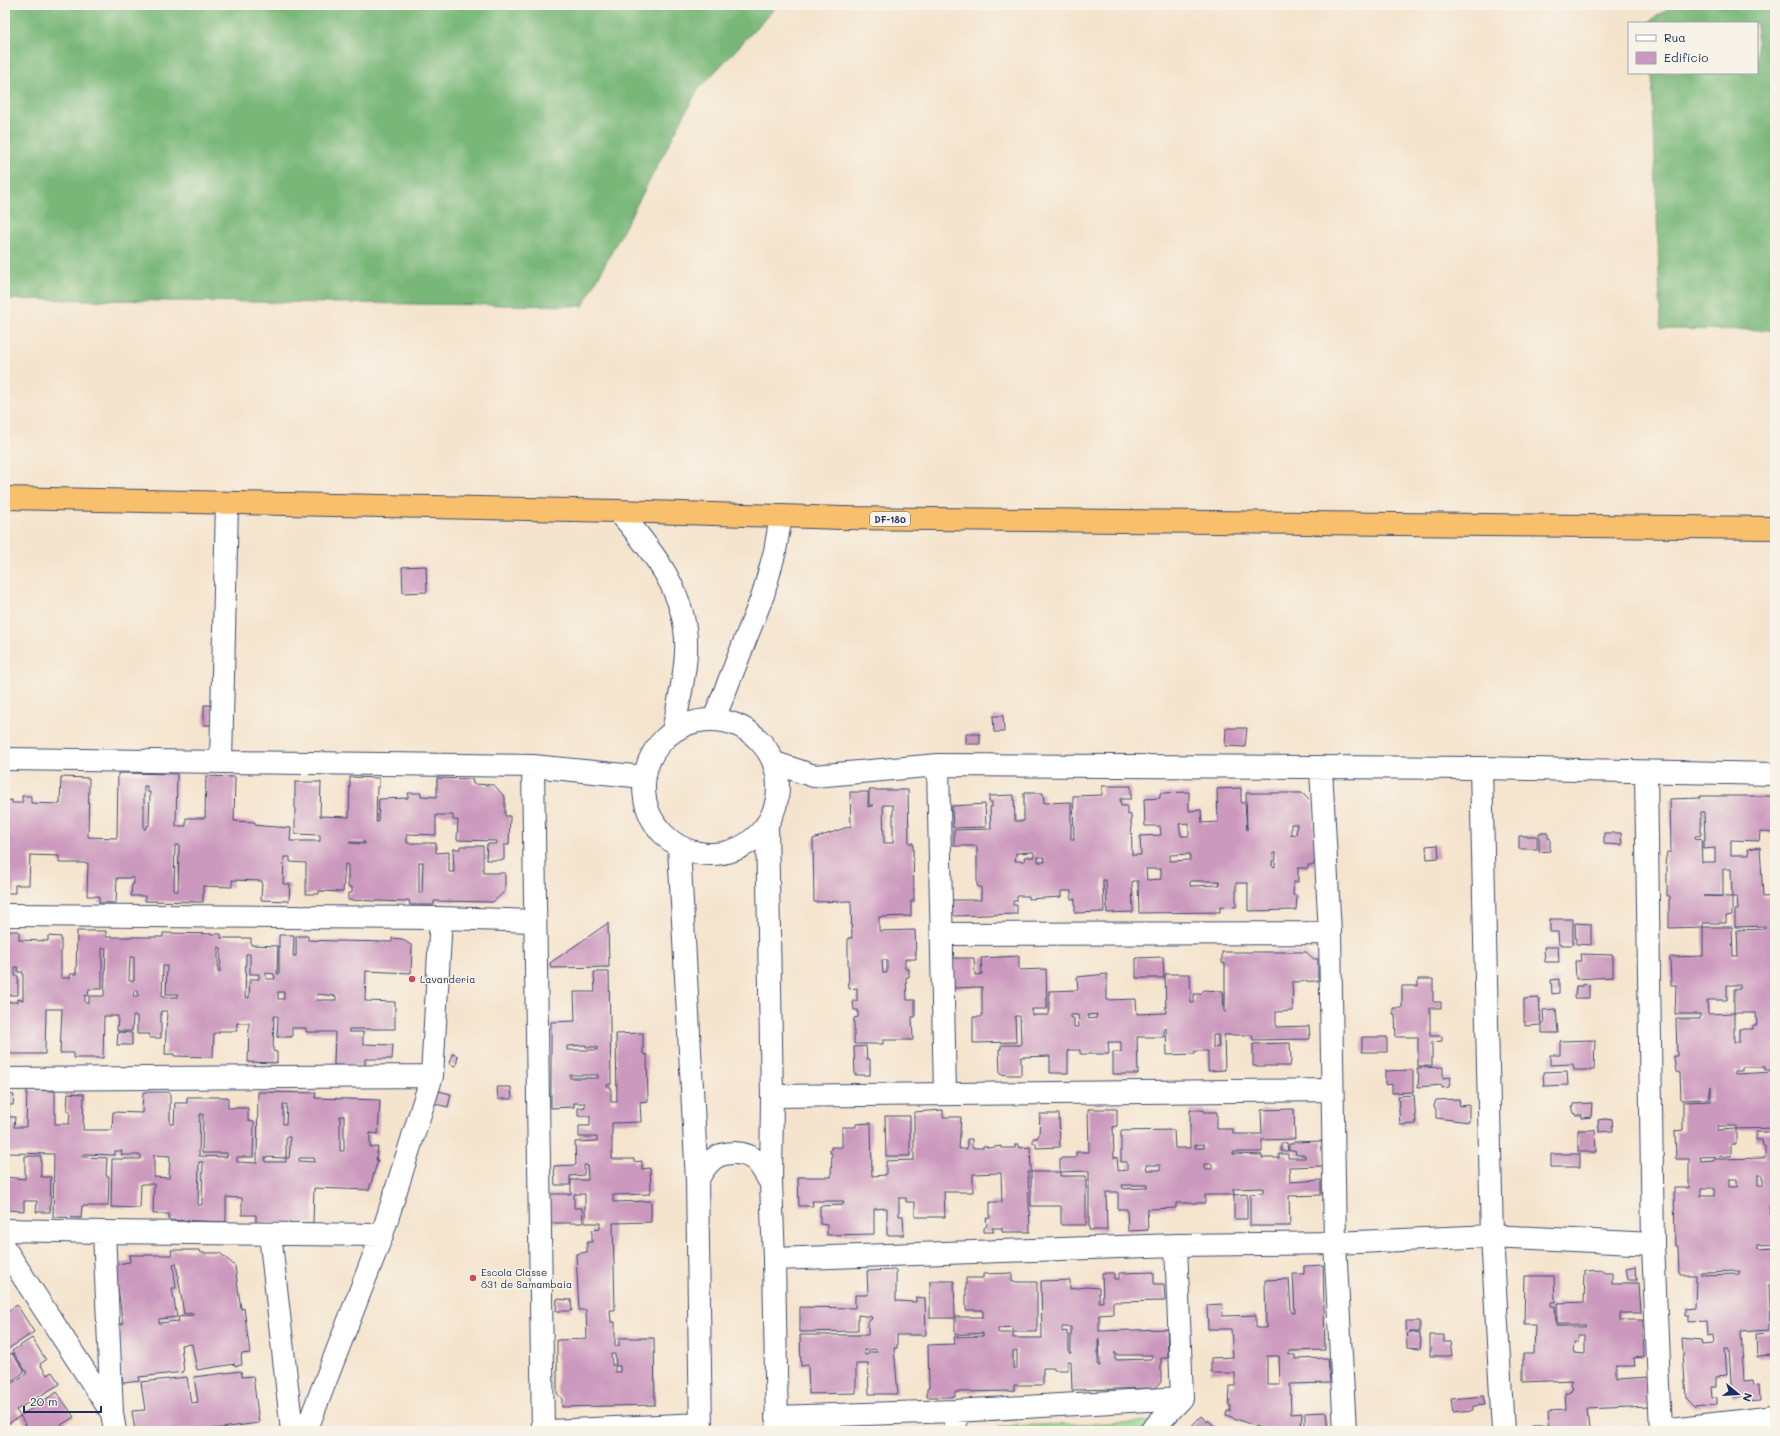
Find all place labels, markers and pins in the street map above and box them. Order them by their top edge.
place label: Lavanderia [420,972,475,986]
marker: Lavanderia [407,974,417,984]
place label: Escola Classe 831 de Samambaia [481,1265,572,1291]
marker: Escola Classe 831 de Samambaia [468,1273,478,1283]

